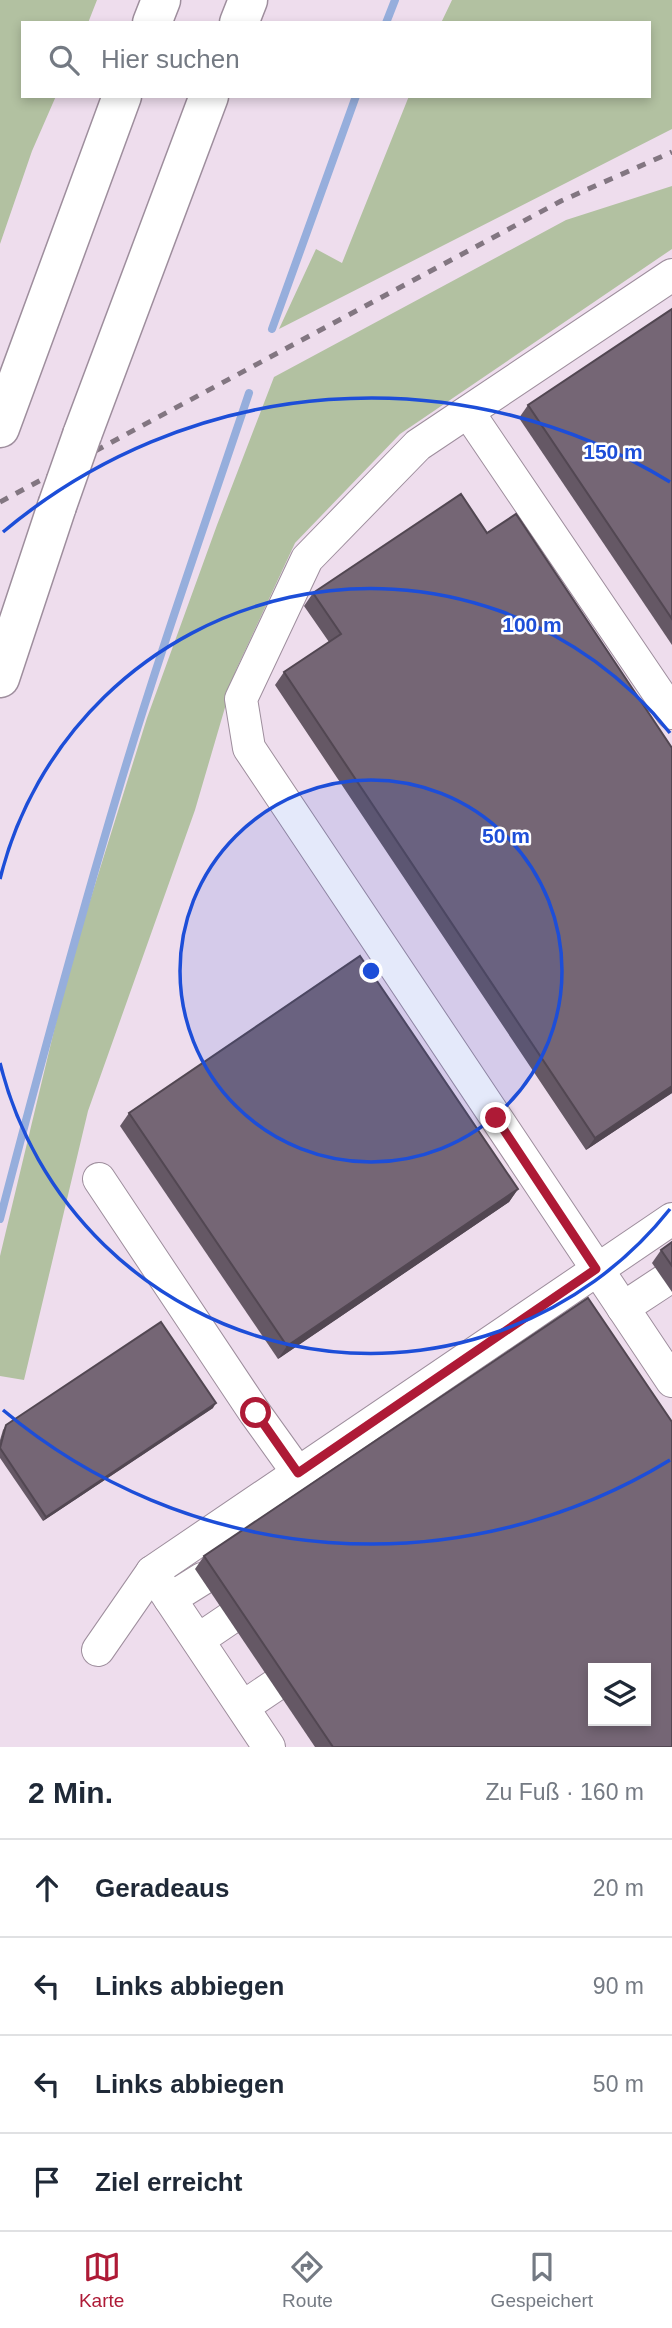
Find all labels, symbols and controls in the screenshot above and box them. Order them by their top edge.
search box [21,21,651,98]
icon: search [45,41,83,79]
text: Hier suchen [101,44,240,74]
text: 150 m [583,440,643,463]
text: 100 m [502,613,562,636]
text: 50 m [482,824,530,847]
centre of rings [359,959,383,983]
route end [480,1102,511,1133]
route start [240,1397,271,1428]
map controls [588,1663,651,1726]
button: layers [588,1663,651,1726]
text: 2 Min. [28,1776,113,1809]
text: Zu Fuß · 160 m [486,1779,644,1805]
icon: ahead [28,1869,66,1907]
text: Geradeaus [95,1873,229,1903]
text: 20 m [593,1875,644,1901]
icon: left [28,1967,66,2005]
text: Links abbiegen [95,1971,284,2001]
text: 90 m [593,1973,644,1999]
icon: left [28,2065,66,2103]
text: Links abbiegen [95,2069,284,2099]
text: 50 m [593,2071,644,2097]
icon: arrive [28,2163,66,2201]
text: Ziel erreicht [95,2167,242,2197]
tab: Karte [79,2248,124,2312]
tab: Route [282,2248,333,2312]
tab: Gespeichert [491,2248,593,2312]

